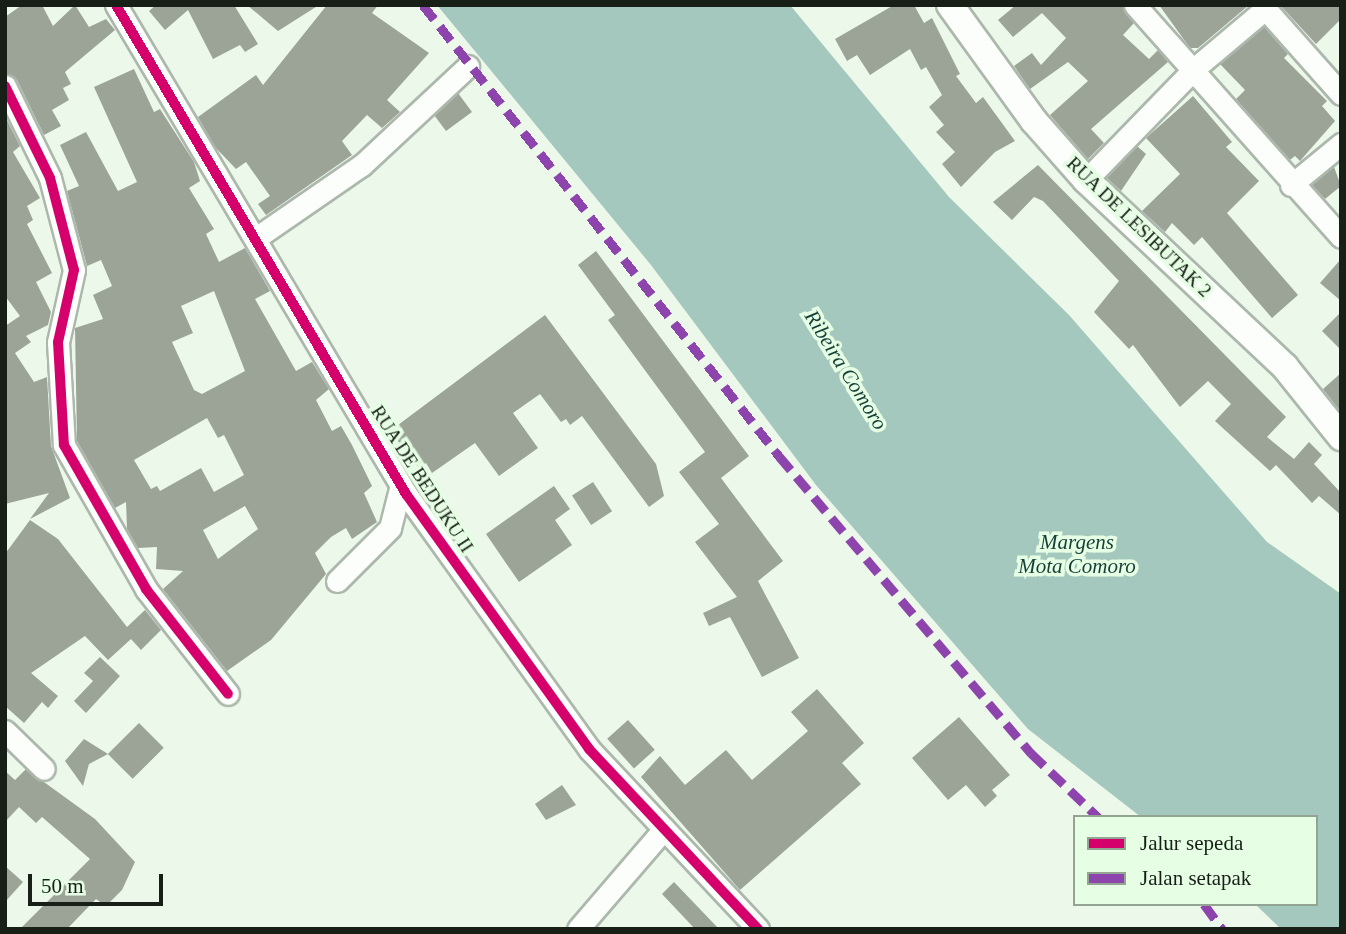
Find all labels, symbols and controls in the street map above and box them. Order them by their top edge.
street label: RUA DE LESIBUTAK 2 [1062,152,1216,302]
water label: Ribeira Comoro [799,306,893,434]
street label: RUA DE BEDUKU II [366,401,478,557]
water label: Margens Mota Comoro [1018,529,1136,579]
legend [1073,815,1318,906]
text: Jalur sepeda [1140,831,1243,855]
scale bar [32,860,166,904]
text: Jalan setapak [1140,866,1251,890]
text: 50 m [41,874,84,898]

